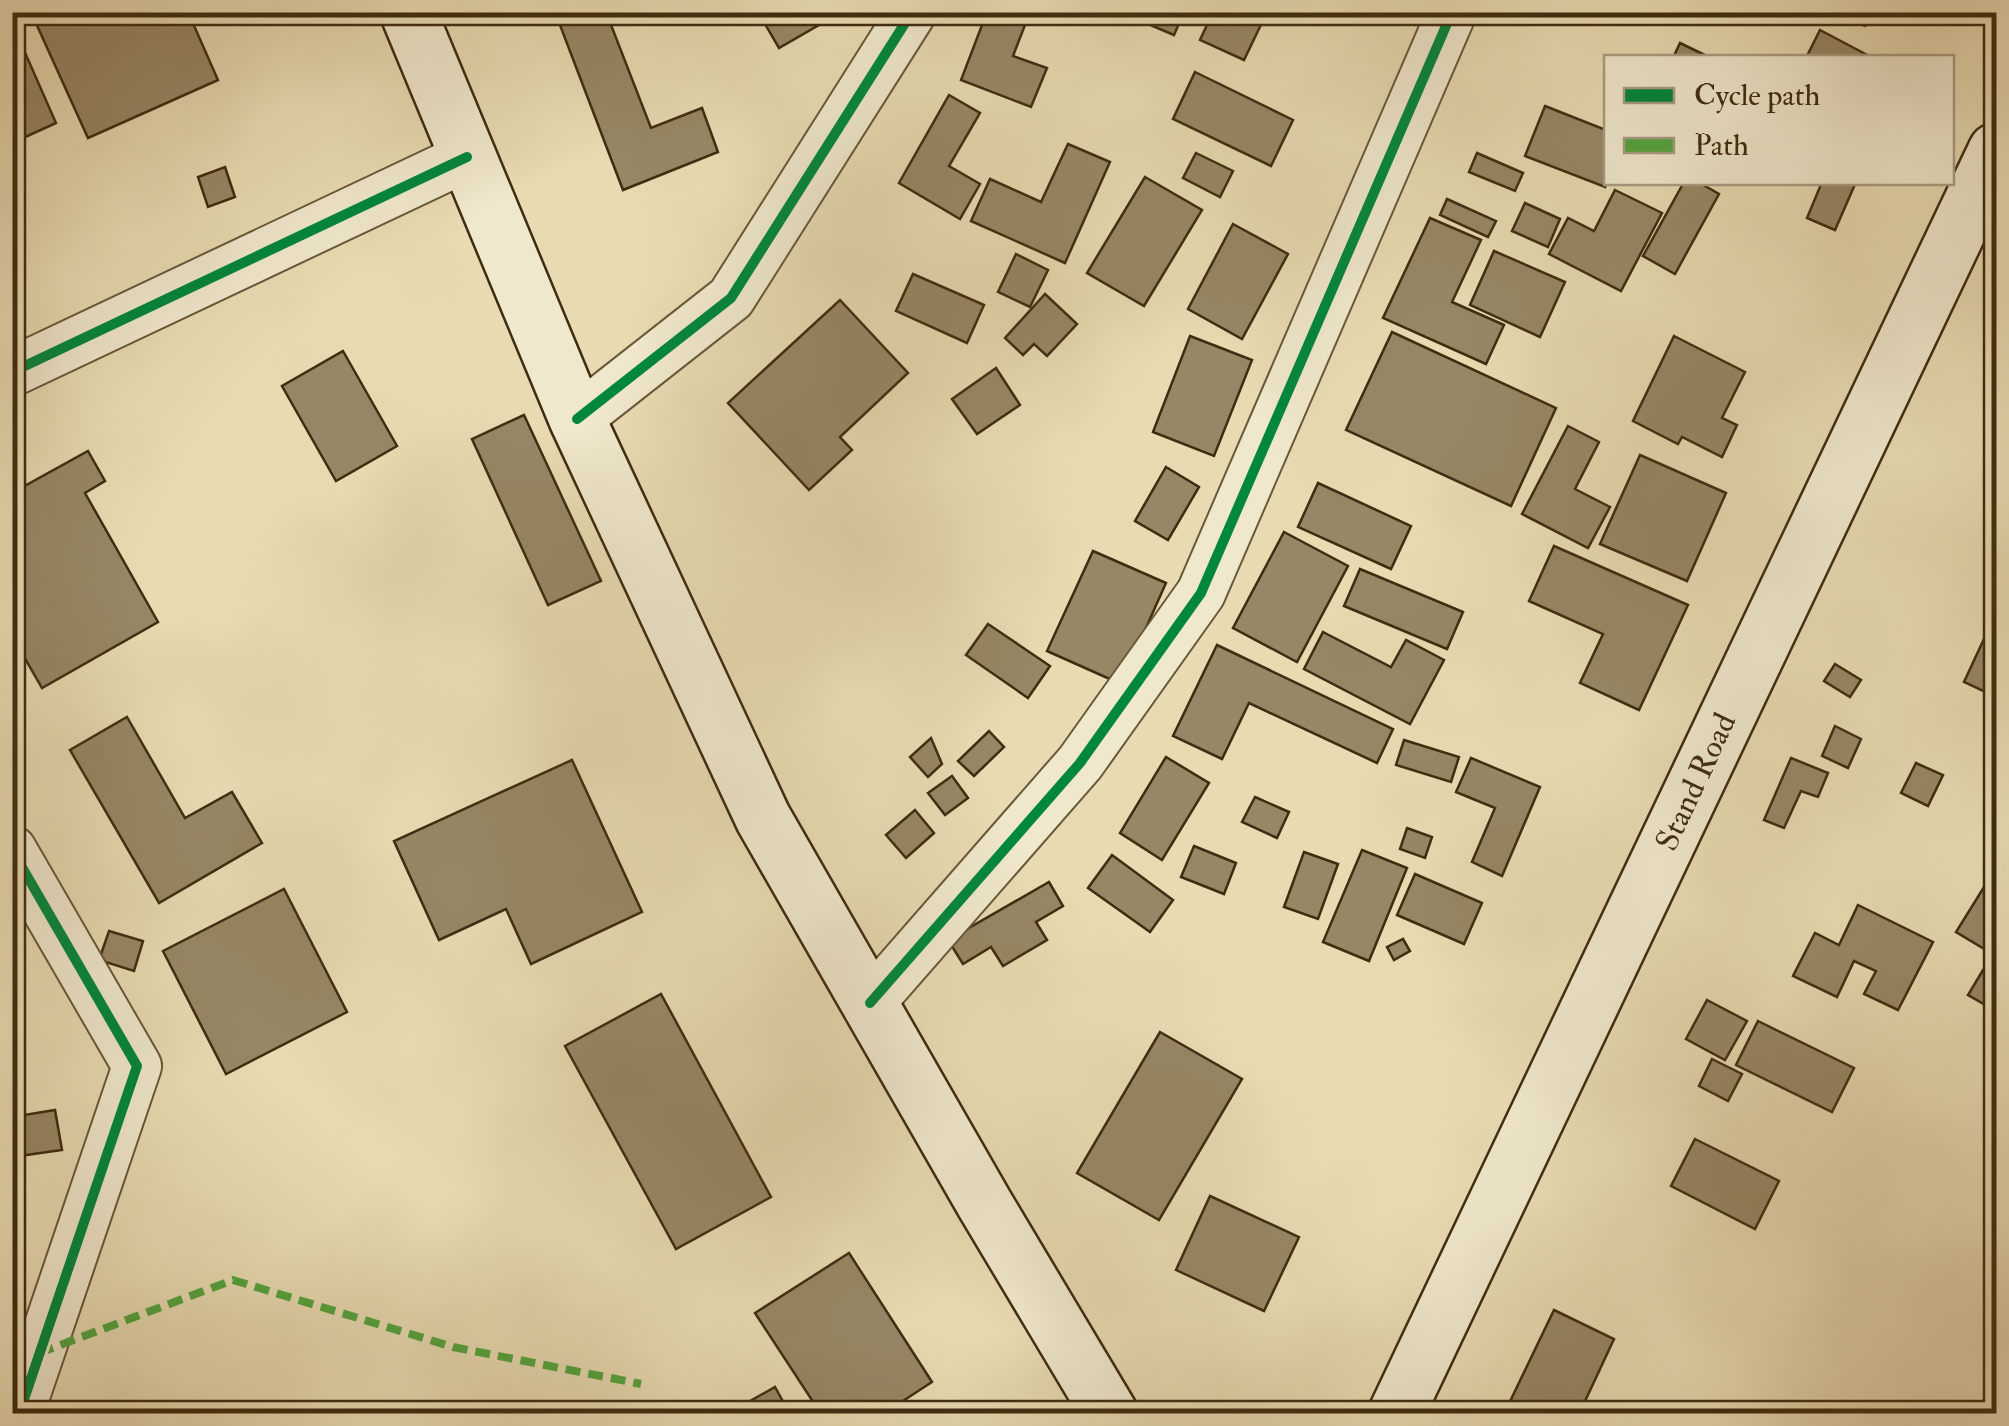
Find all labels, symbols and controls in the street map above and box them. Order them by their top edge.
legend [1604,55,1954,185]
text: Cycle path [1694,77,1820,114]
text: Path [1694,127,1749,164]
street label: Stand Road [1647,707,1745,857]

